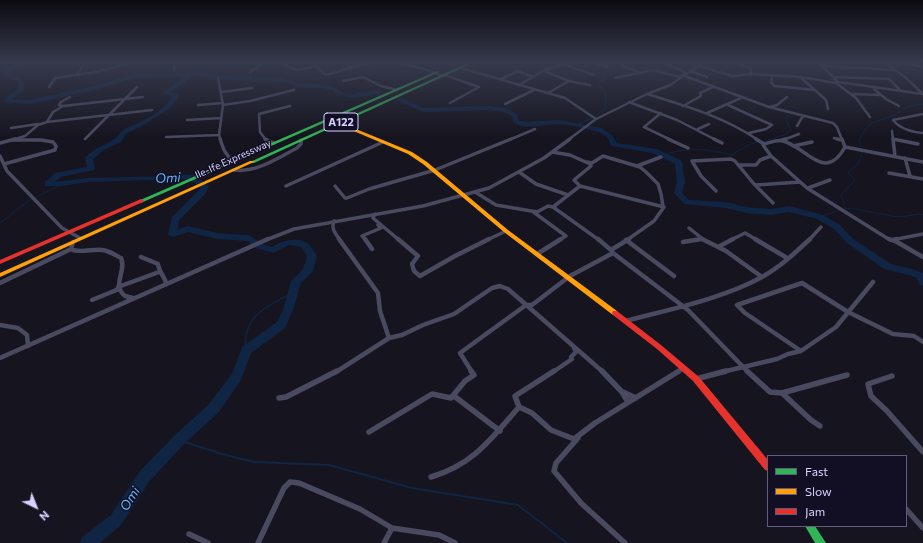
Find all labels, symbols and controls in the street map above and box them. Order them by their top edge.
road number: A122 [324,113,358,131]
street label: Ile-Ife Expressway [193,137,273,181]
water label: Omi [155,170,181,186]
legend [767,455,907,527]
text: Fast [805,464,828,478]
water label: Omi [117,484,143,514]
text: Slow [805,484,832,498]
north arrow [16,487,56,527]
text: Jam [805,504,825,518]
text: N [37,509,52,524]

